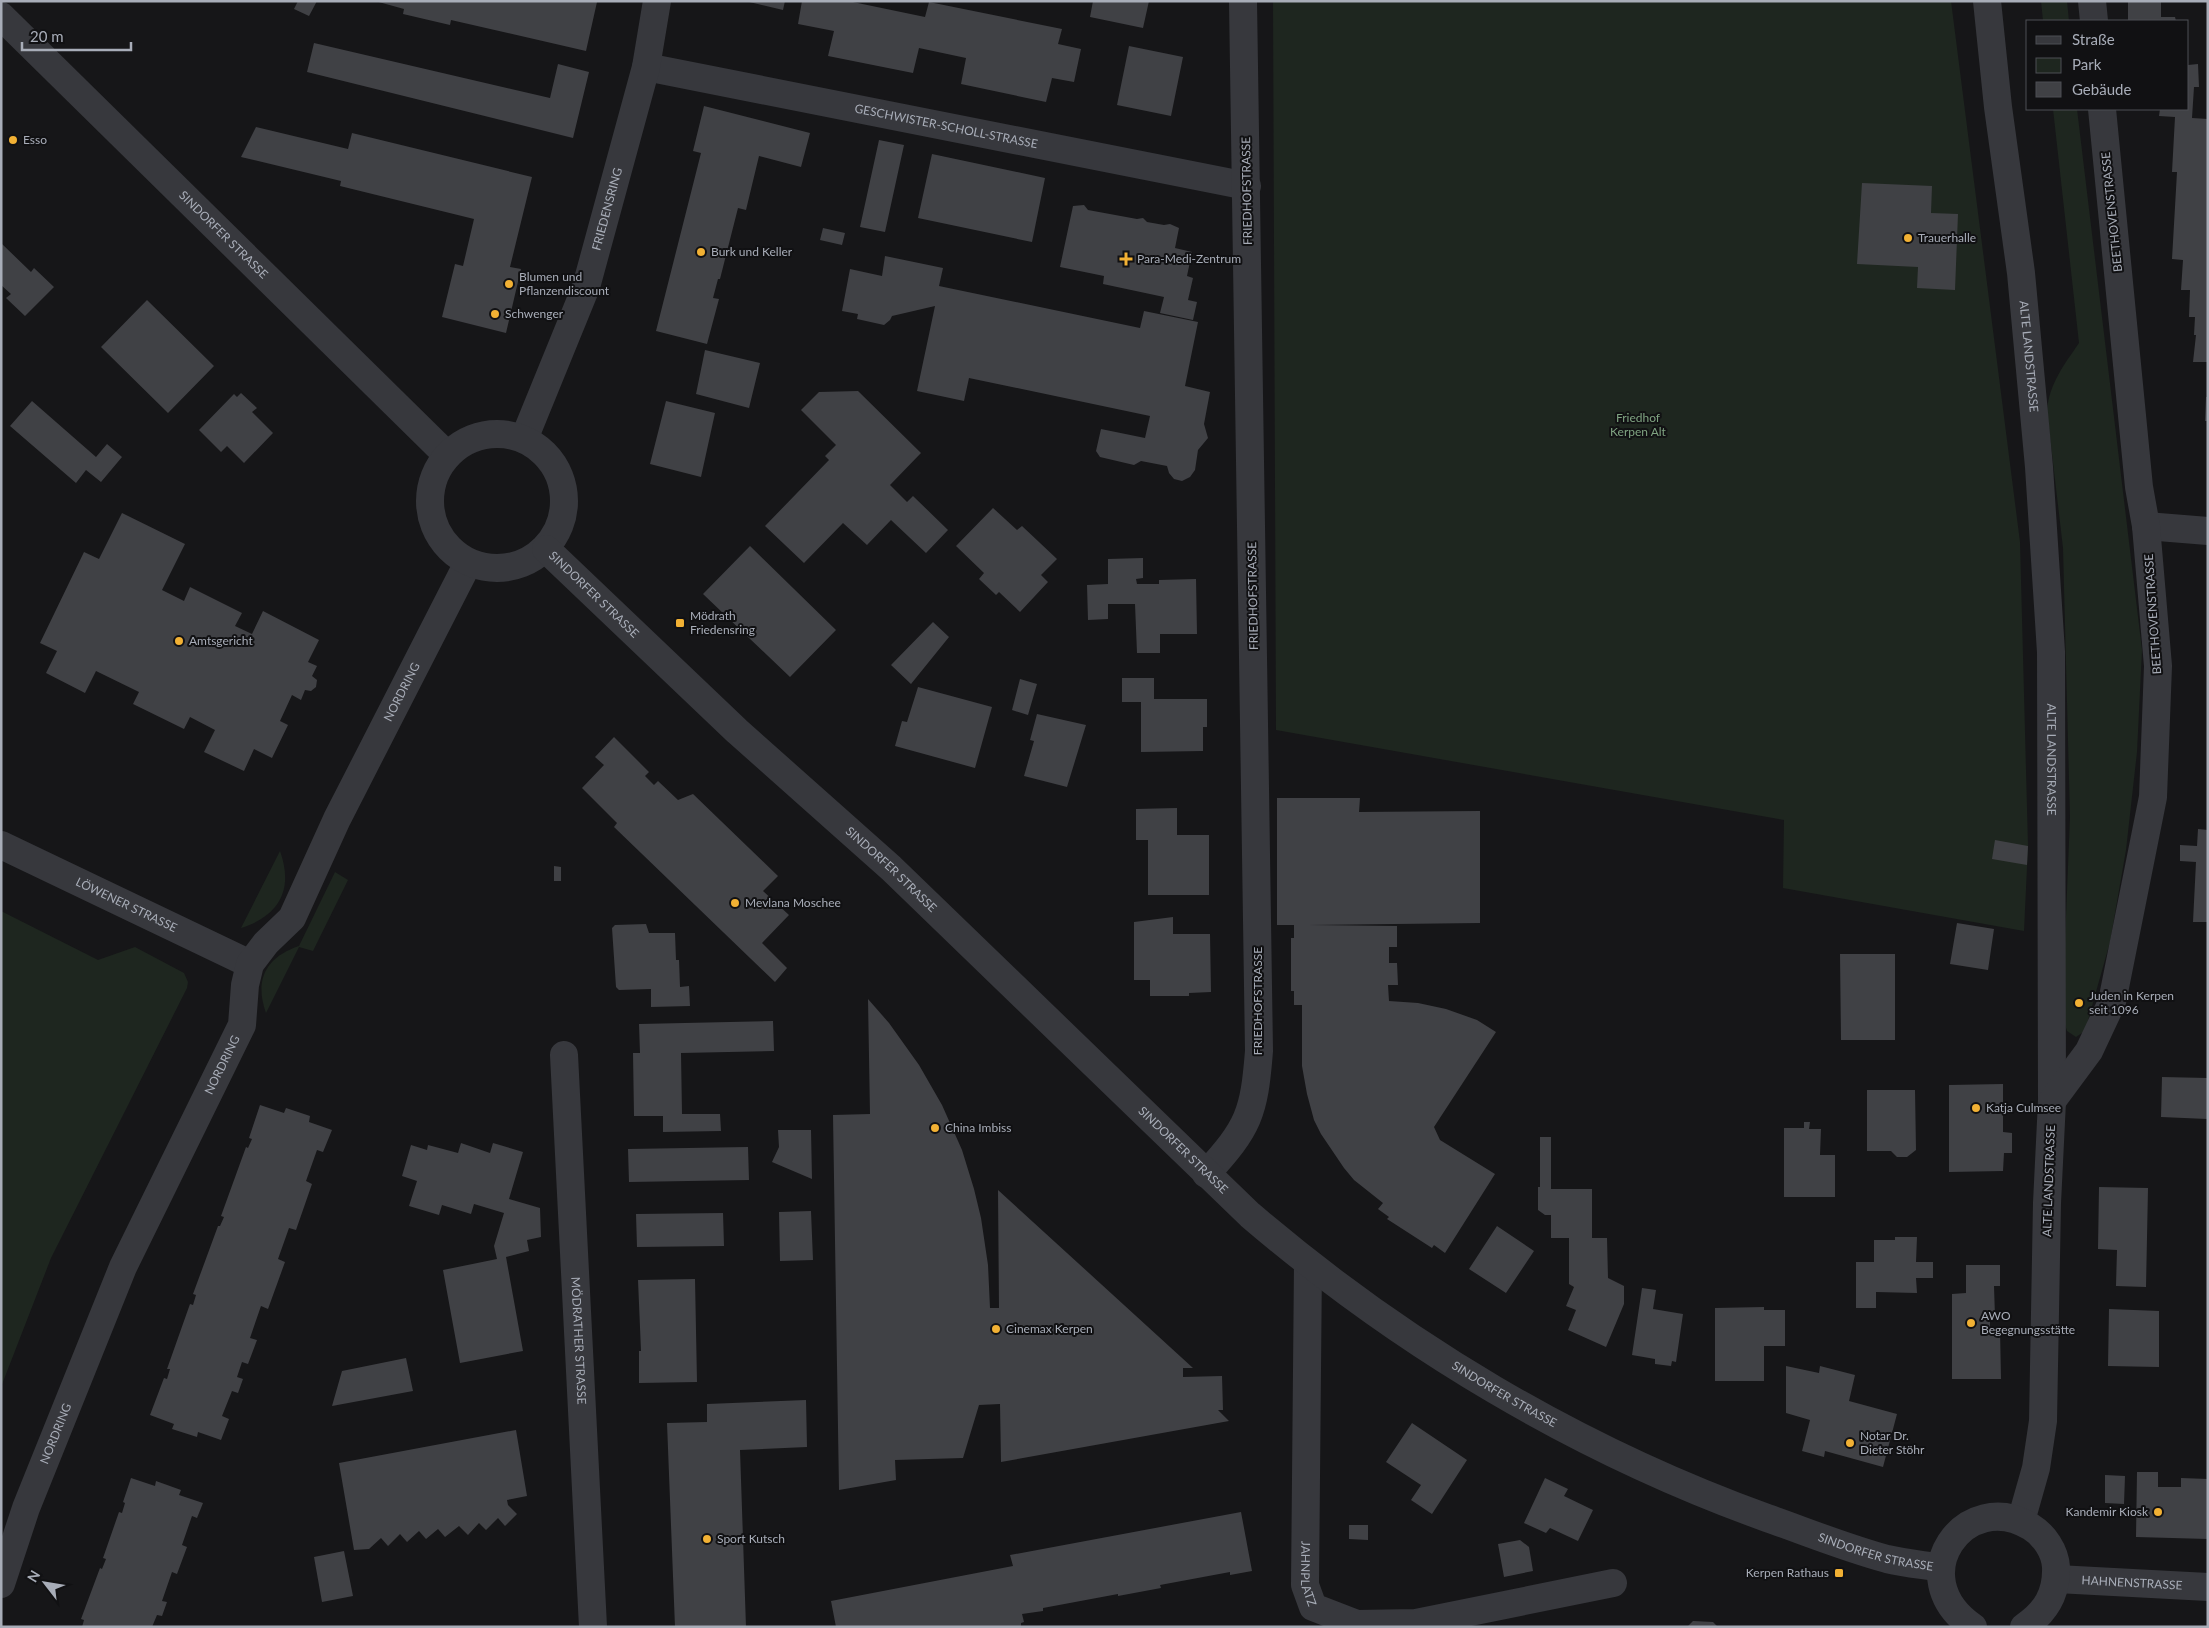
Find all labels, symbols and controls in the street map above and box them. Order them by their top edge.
scale bar [22,20,131,52]
legend [2026,20,2189,110]
text: 20 m [30,27,64,45]
text: Straße [2072,30,2115,48]
text: Park [2072,55,2102,73]
text: Gebäude [2072,80,2131,98]
street label: GESCHWISTER-SCHOLL-STRASSE [853,100,1039,151]
place label: Esso [23,132,47,147]
marker: Esso [7,134,19,146]
street label: FRIEDHOFSTRASSE [1238,137,1255,245]
street label: BEETHOVENSTRASSE [2098,151,2125,273]
street label: FRIEDENSRING [588,166,625,252]
street label: SINDORFER STRASSE [176,187,271,282]
place label: Trauerhalle [1918,230,1976,245]
marker: Trauerhalle [1902,232,1914,244]
place label: Burk und Keller [711,244,793,259]
marker: Burk und Keller [695,246,707,258]
place label: Para-Medi-Zentrum [1137,251,1241,266]
marker: Para-Medi-Zentrum [1119,252,1133,266]
place label: Blumen und Pflanzendiscount [519,269,610,298]
marker: Blumen und Pflanzendiscount [503,278,515,290]
street label: ALTE LANDSTRASSE [2017,300,2042,413]
place label: Schwenger [505,306,564,321]
marker: Schwenger [489,308,501,320]
park label: Friedhof Kerpen Alt [1610,410,1667,439]
street label: FRIEDHOFSTRASSE [1244,542,1261,650]
street label: SINDORFER STRASSE [546,548,642,641]
street label: BEETHOVENSTRASSE [2141,553,2164,675]
place label: Mödrath Friedensring [690,608,755,637]
marker: Mödrath Friedensring [674,617,686,629]
place label: Amtsgericht [189,633,253,648]
marker: Amtsgericht [173,635,185,647]
street label: NORDRING [380,660,423,724]
street label: ALTE LANDSTRASSE [2044,704,2059,816]
street label: SINDORFER STRASSE [843,823,940,915]
street label: LÖWENER STRASSE [74,874,180,935]
place label: Mevlana Moschee [745,895,841,910]
marker: Mevlana Moschee [729,897,741,909]
street label: FRIEDHOFSTRASSE [1250,947,1265,1055]
place label: Juden in Kerpen seit 1096 [2089,988,2174,1017]
marker: Juden in Kerpen seit 1096 [2073,997,2085,1009]
street label: NORDRING [201,1032,243,1097]
place label: Katja Culmsee [1986,1100,2061,1115]
marker: Katja Culmsee [1970,1102,1982,1114]
street label: SINDORFER STRASSE [1135,1103,1231,1197]
place label: China Imbiss [945,1120,1011,1135]
marker: China Imbiss [929,1122,941,1134]
street label: ALTE LANDSTRASSE [2039,1125,2058,1237]
street label: MÖDRATHER STRASSE [568,1276,590,1405]
place label: AWO Begegnungsstätte [1981,1308,2075,1337]
marker: AWO Begegnungsstätte [1965,1317,1977,1329]
place label: Cinemax Kerpen [1006,1321,1093,1336]
marker: Cinemax Kerpen [990,1323,1002,1335]
street label: SINDORFER STRASSE [1449,1358,1560,1430]
street label: NORDRING [36,1401,74,1466]
place label: Notar Dr. Dieter Stöhr [1860,1428,1925,1457]
marker: Notar Dr. Dieter Stöhr [1844,1437,1856,1449]
place label: Kandemir Kiosk [2066,1504,2149,1519]
marker: Kandemir Kiosk [2152,1506,2164,1518]
street label: SINDORFER STRASSE [1816,1529,1935,1574]
place label: Sport Kutsch [717,1531,785,1546]
marker: Sport Kutsch [701,1533,713,1545]
street label: JAHNPLATZ [1298,1541,1320,1608]
north arrow [20,1558,70,1608]
place label: Kerpen Rathaus [1746,1565,1829,1580]
text: N [23,1567,43,1585]
marker: Kerpen Rathaus [1833,1567,1845,1579]
street label: HAHNENSTRASSE [2081,1572,2183,1593]

